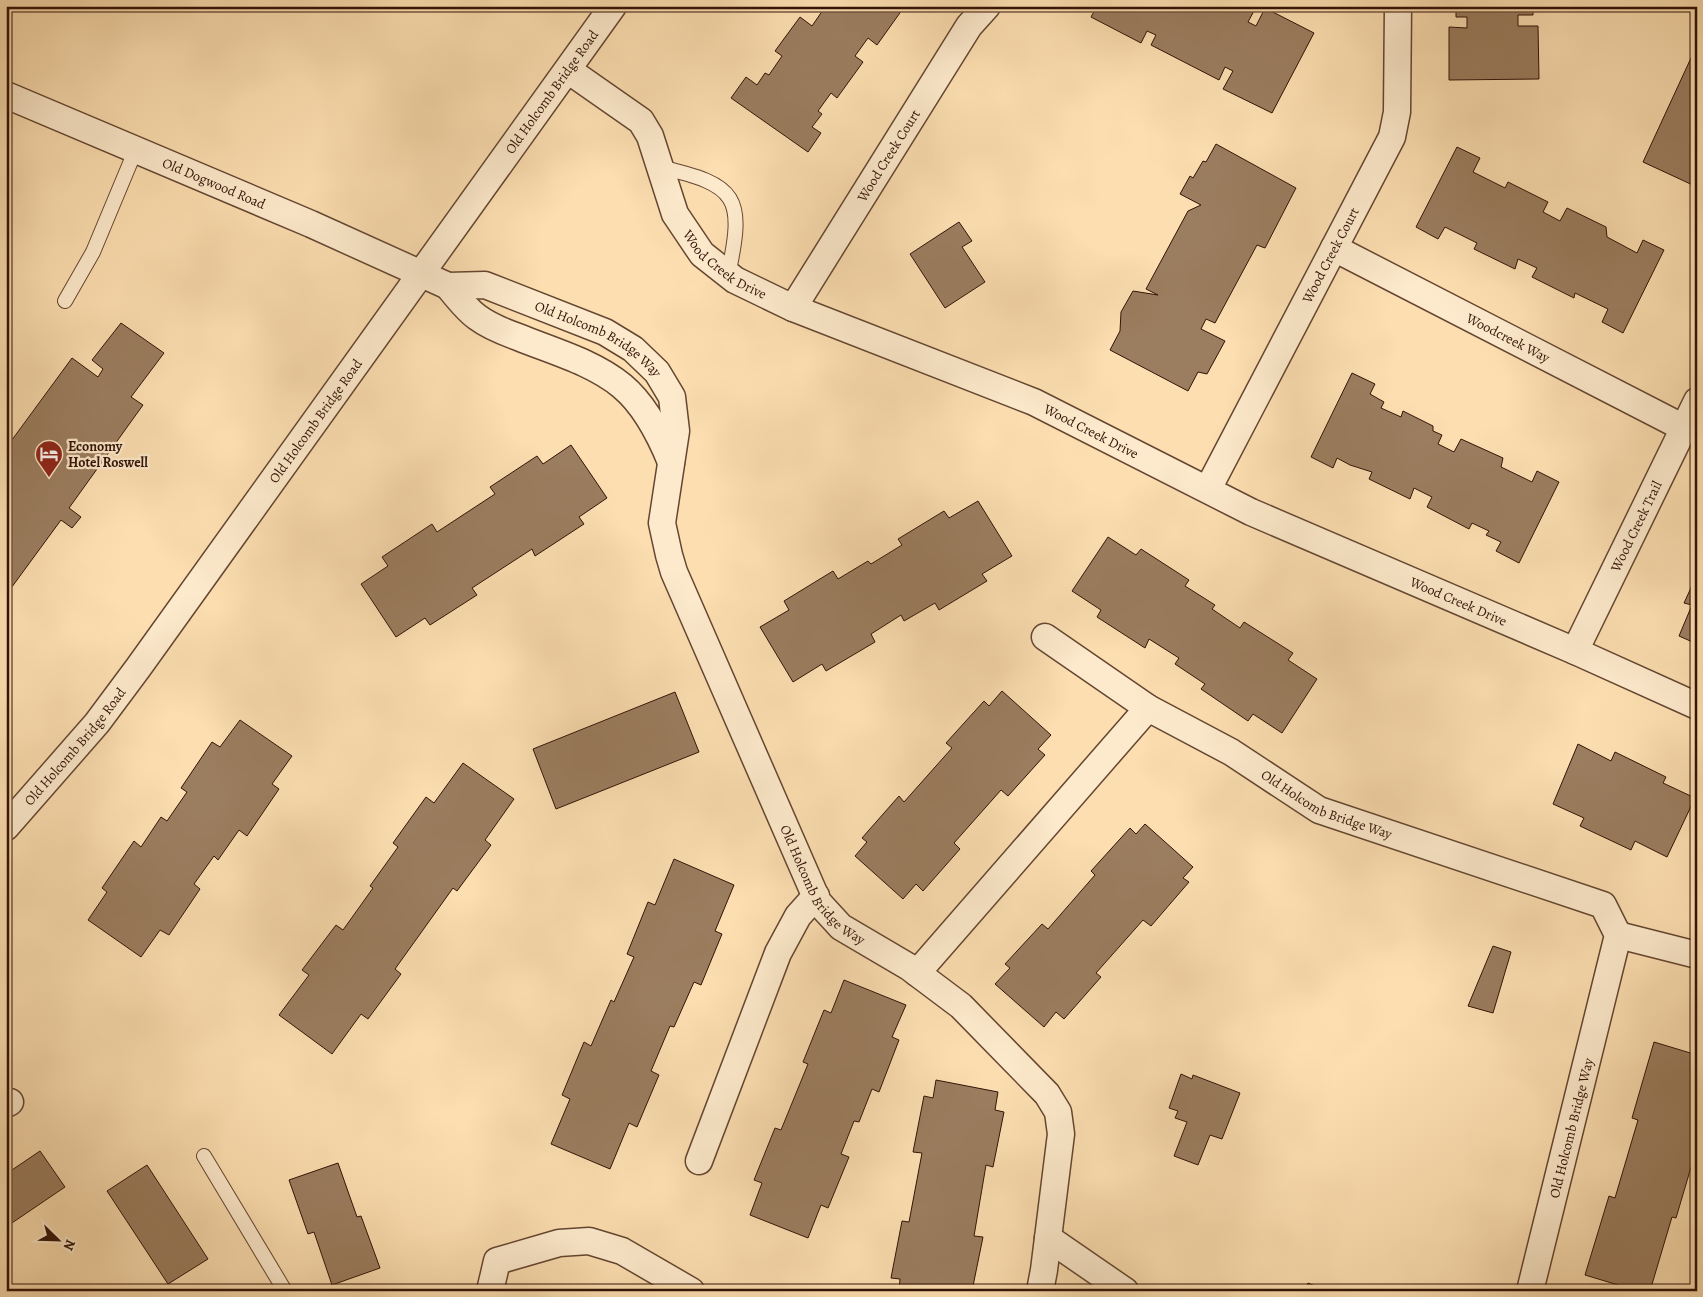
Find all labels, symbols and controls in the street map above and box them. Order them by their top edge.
street label: Old Holcomb Bridge Road [501,26,603,158]
street label: Wood Creek Court [852,106,925,206]
street label: Old Dogwood Road [159,153,269,214]
street label: Wood Creek Court [1297,204,1364,307]
street label: Wood Creek Drive [678,225,770,304]
street label: Old Holcomb Bridge Way [532,296,667,381]
street label: Woodcreek Way [1462,308,1554,368]
street label: Old Holcomb Bridge Road [265,355,367,487]
street label: Wood Creek Drive [1040,399,1142,463]
place label: Economy Hotel Roswell [68,437,148,472]
hotel icon: Economy Hotel Roswell [34,439,64,478]
street label: Wood Creek Trail [1606,477,1667,576]
street label: Wood Creek Drive [1406,572,1510,631]
street label: Old Holcomb Bridge Road [20,683,131,810]
street label: Old Holcomb Bridge Way [1257,765,1395,844]
street label: Old Holcomb Bridge Way [775,822,869,950]
street label: Old Holcomb Bridge Way [1545,1055,1598,1200]
north arrow [32,1214,82,1264]
text: N [59,1236,80,1253]

